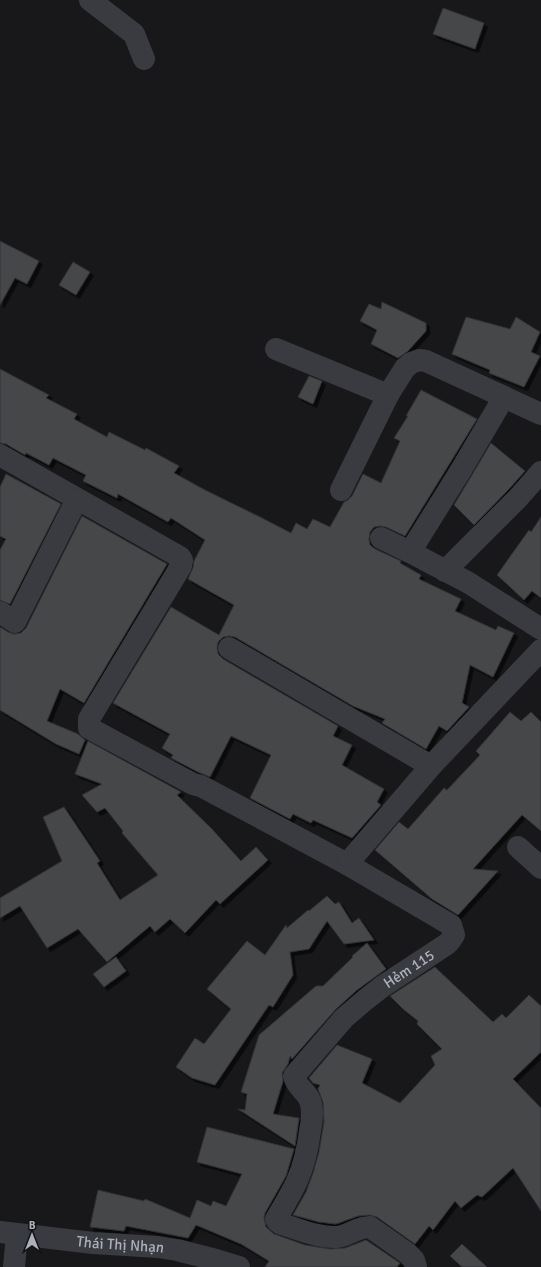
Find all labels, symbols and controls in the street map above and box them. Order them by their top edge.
street label: Hẻm 115 [380,946,438,992]
north arrow [12,1215,52,1255]
text: B [29,1219,36,1232]
street label: Thái Thị Nhạn [76,1232,165,1257]

